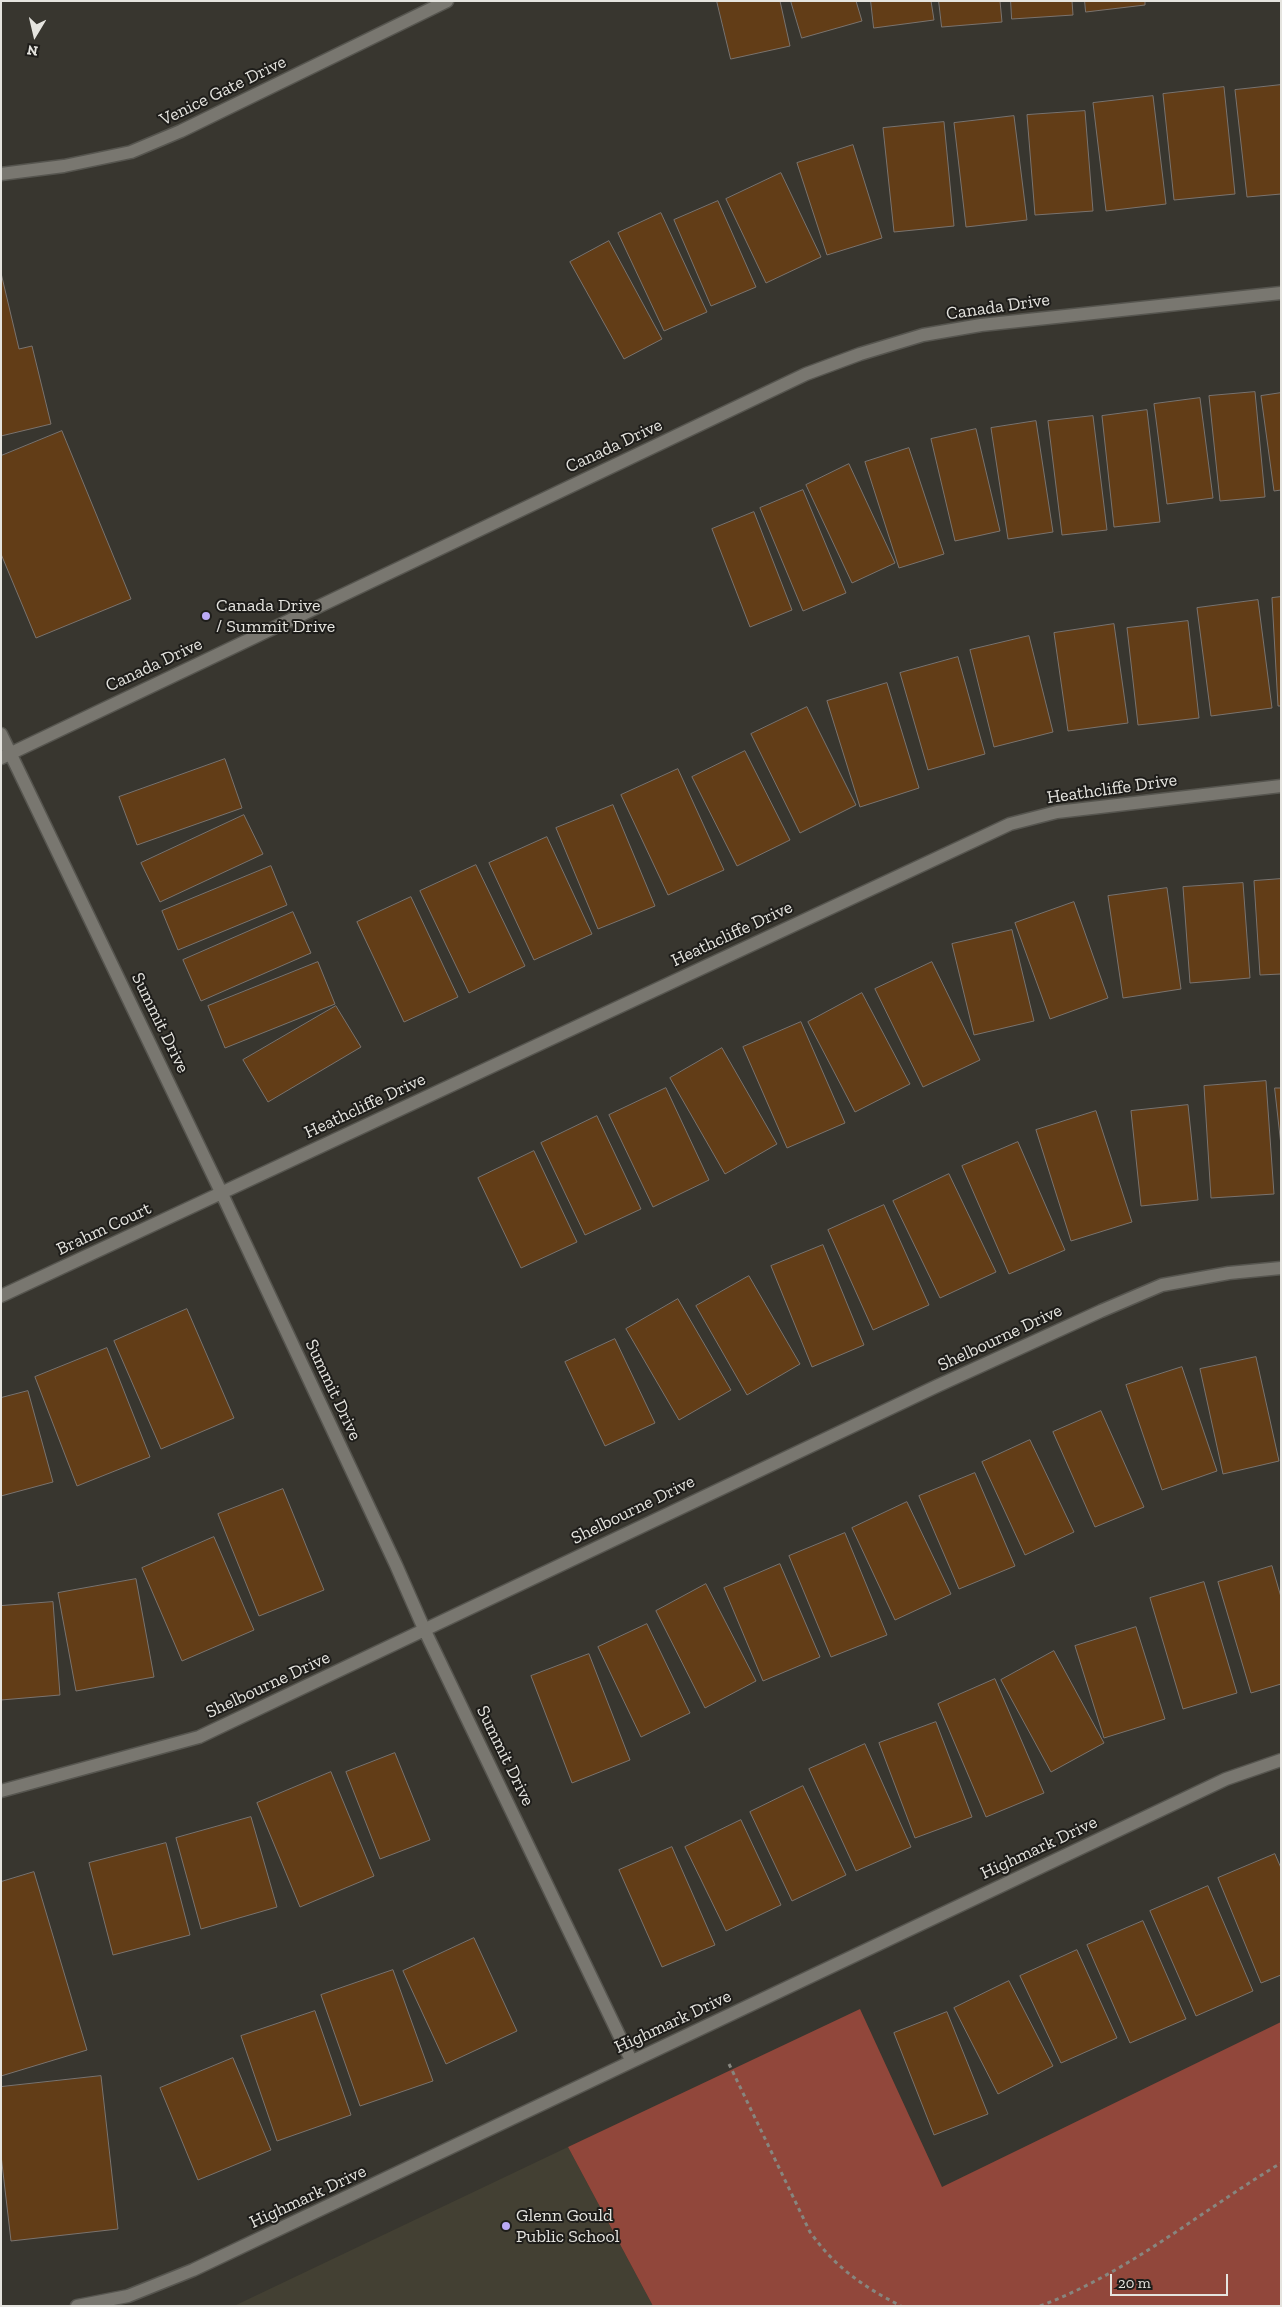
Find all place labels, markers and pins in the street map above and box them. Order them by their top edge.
place label: Canada Drive / Summit Drive [216,595,335,638]
marker: Canada Drive / Summit Drive [200,610,212,622]
place label: Glenn Gould Public School [516,2205,620,2248]
marker: Glenn Gould Public School [500,2220,512,2232]

